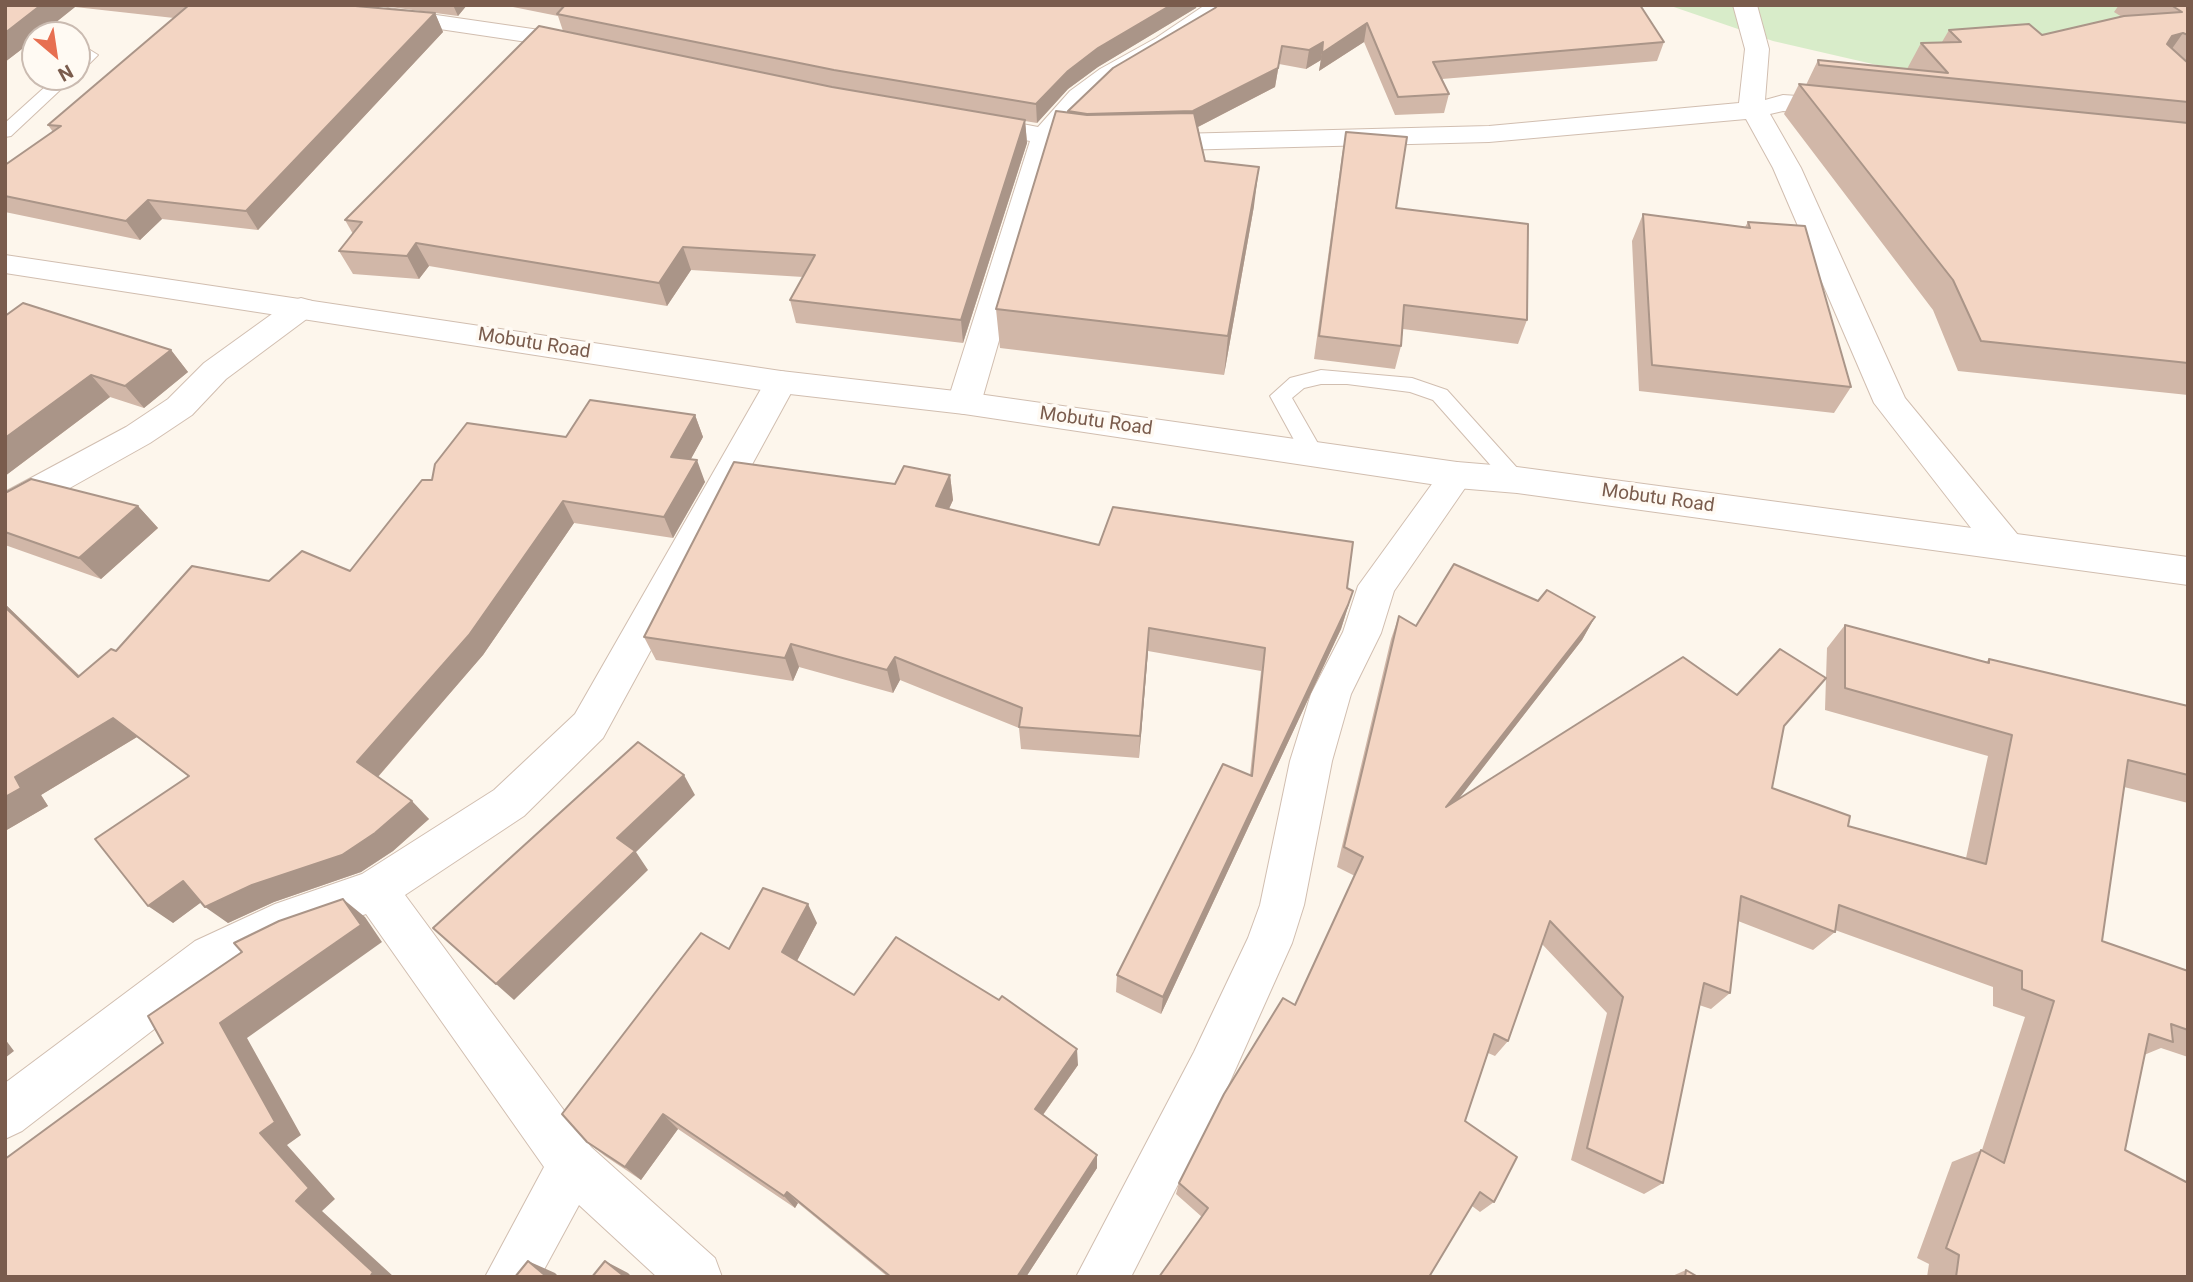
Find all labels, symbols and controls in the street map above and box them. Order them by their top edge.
north arrow [21,21,91,91]
text: N [54,60,77,86]
street label: Mobutu Road [476,324,592,364]
street label: Mobutu Road [1038,403,1154,441]
street label: Mobutu Road [1600,480,1716,518]

